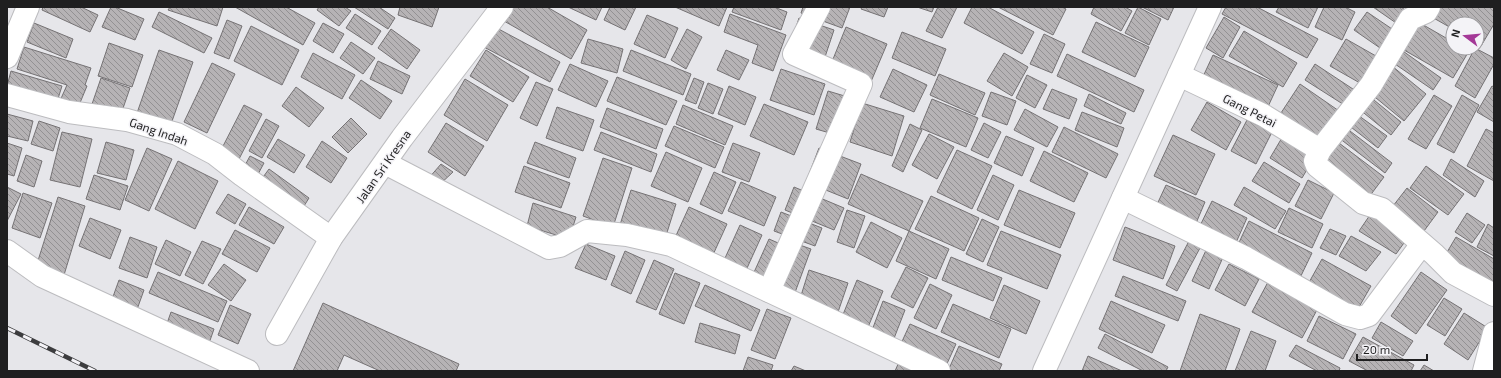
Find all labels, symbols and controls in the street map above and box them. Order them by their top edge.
north arrow [1445,16,1485,56]
text: N [1448,27,1462,39]
street label: Gang Petai [1221,91,1279,129]
street label: Gang Indah [128,114,190,148]
street label: Jalan Sri Kresna [353,127,413,205]
scale bar [1357,336,1427,362]
text: 20 m [1363,342,1390,356]

